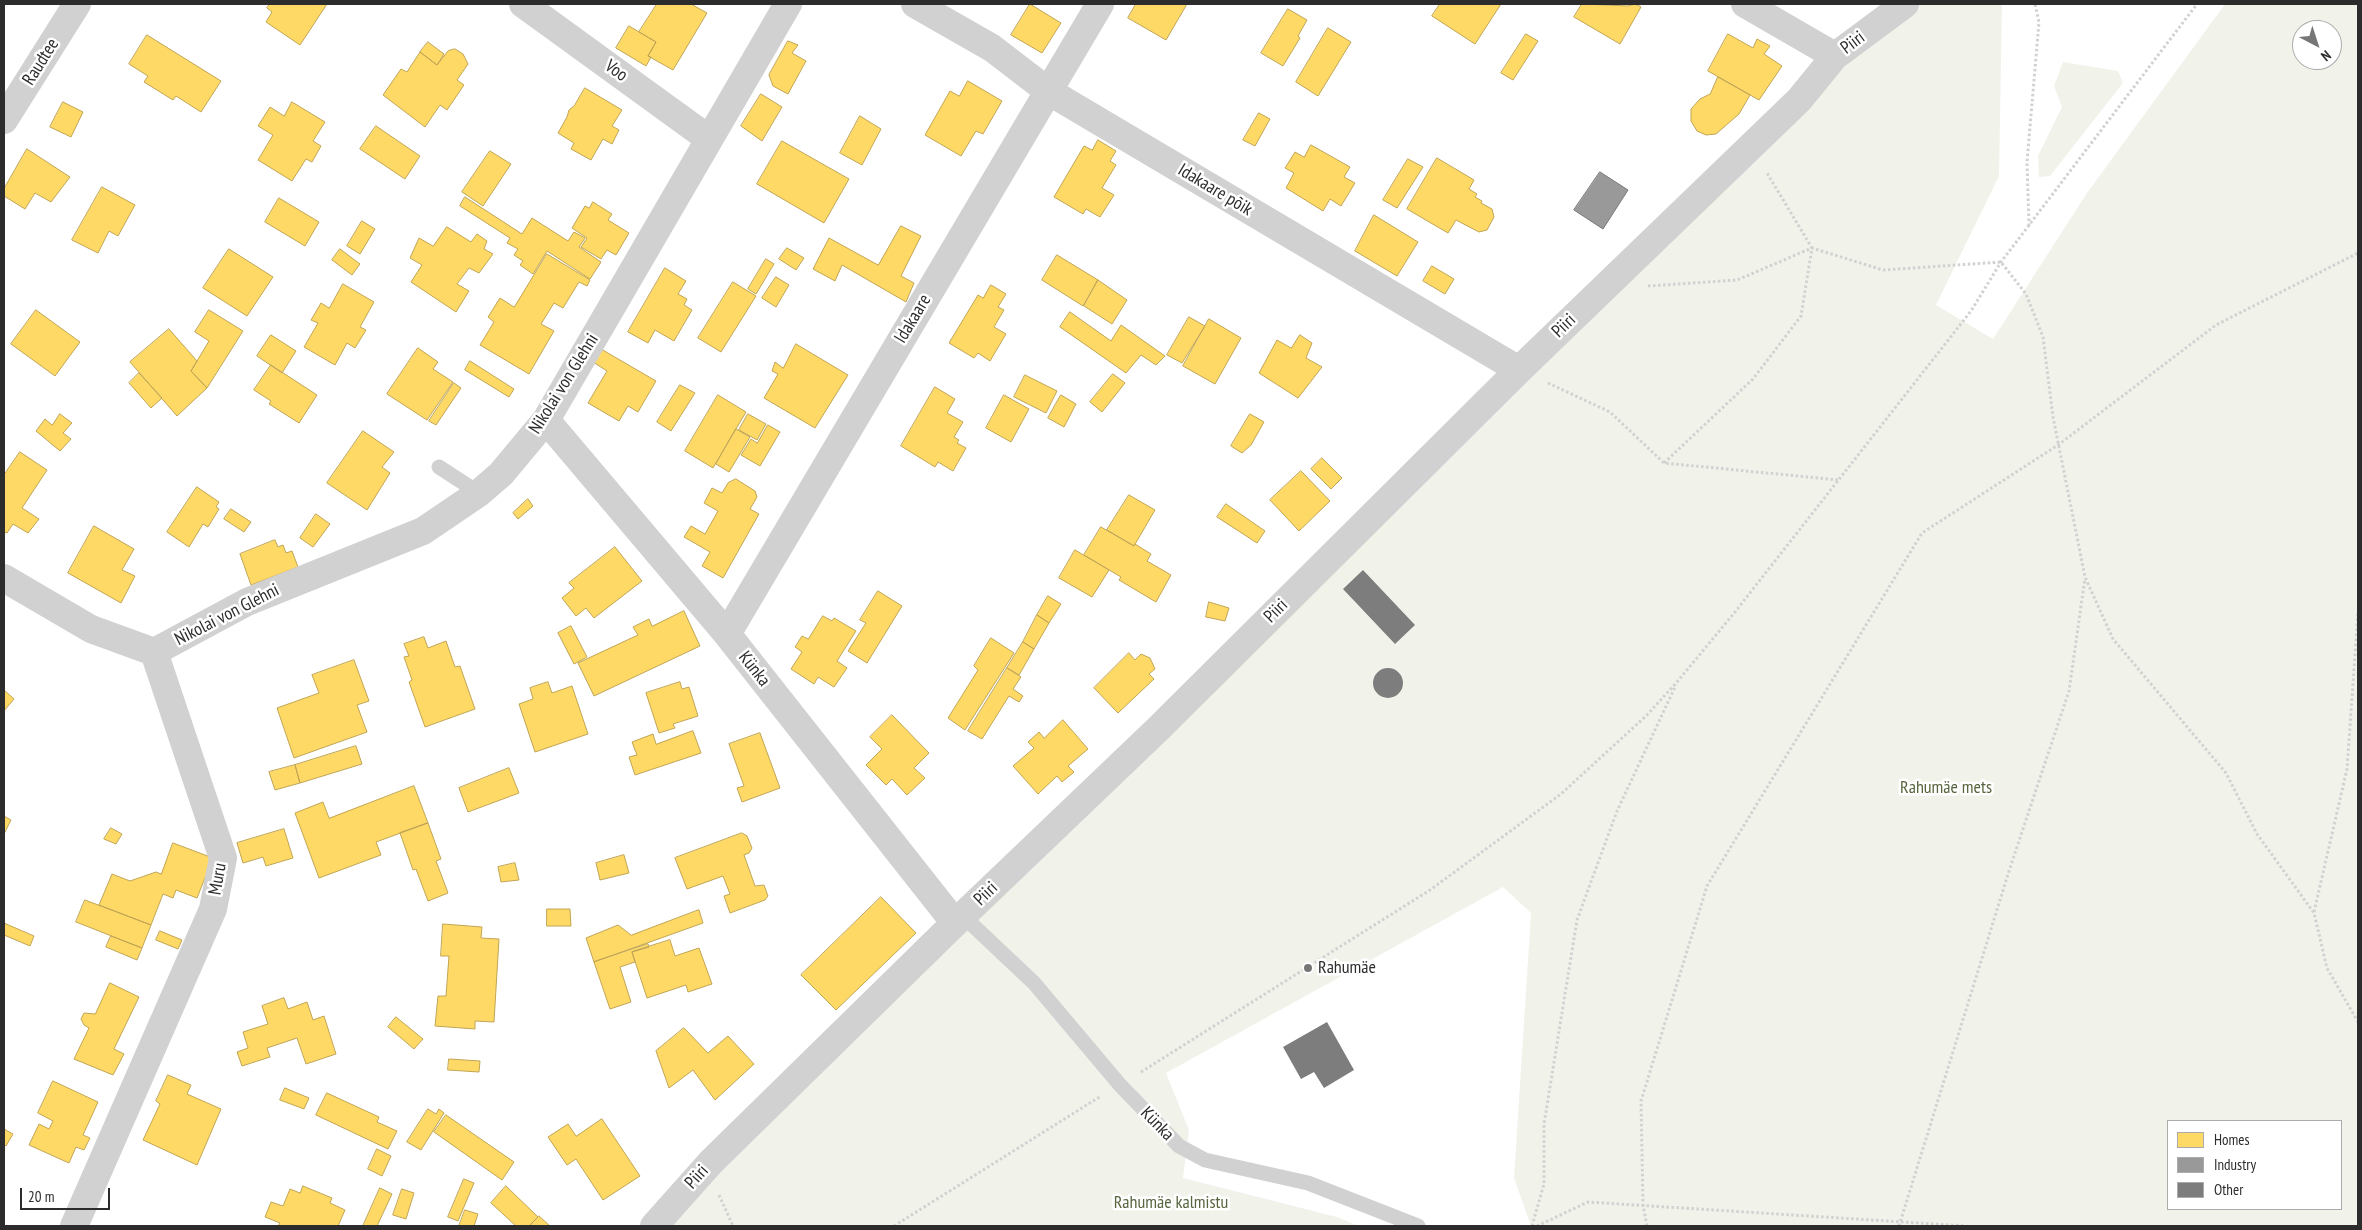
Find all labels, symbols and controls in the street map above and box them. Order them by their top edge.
north arrow [2292,20,2342,70]
street label: Piiri [1837,27,1869,59]
street label: Raudtee [18,35,64,89]
text: N [2317,46,2335,65]
street label: Voo [600,56,632,86]
street label: Idakaare põik [1174,159,1256,221]
street label: Idakaare [890,291,936,347]
street label: Piiri [1548,310,1580,342]
street label: Nikolai von Glehni [525,330,603,438]
street label: Nikolai von Glehni [171,580,283,650]
street label: Piiri [1260,595,1292,627]
street label: Künka [734,647,774,691]
park label: Rahumäe mets [1900,777,1992,799]
street label: Muru [205,861,231,897]
street label: Piiri [970,878,1002,910]
place label: Rahumäe [1318,957,1376,979]
marker: Rahumäe [1302,962,1314,974]
street label: Künka [1136,1103,1178,1145]
legend [2167,1120,2342,1210]
text: Homes [2214,1130,2250,1149]
text: Industry [2214,1155,2256,1174]
street label: Piiri [681,1161,713,1193]
scale bar [22,1178,112,1210]
text: Other [2214,1180,2243,1199]
text: 20 m [28,1187,54,1206]
park label: Rahumäe kalmistu [1114,1192,1228,1214]

